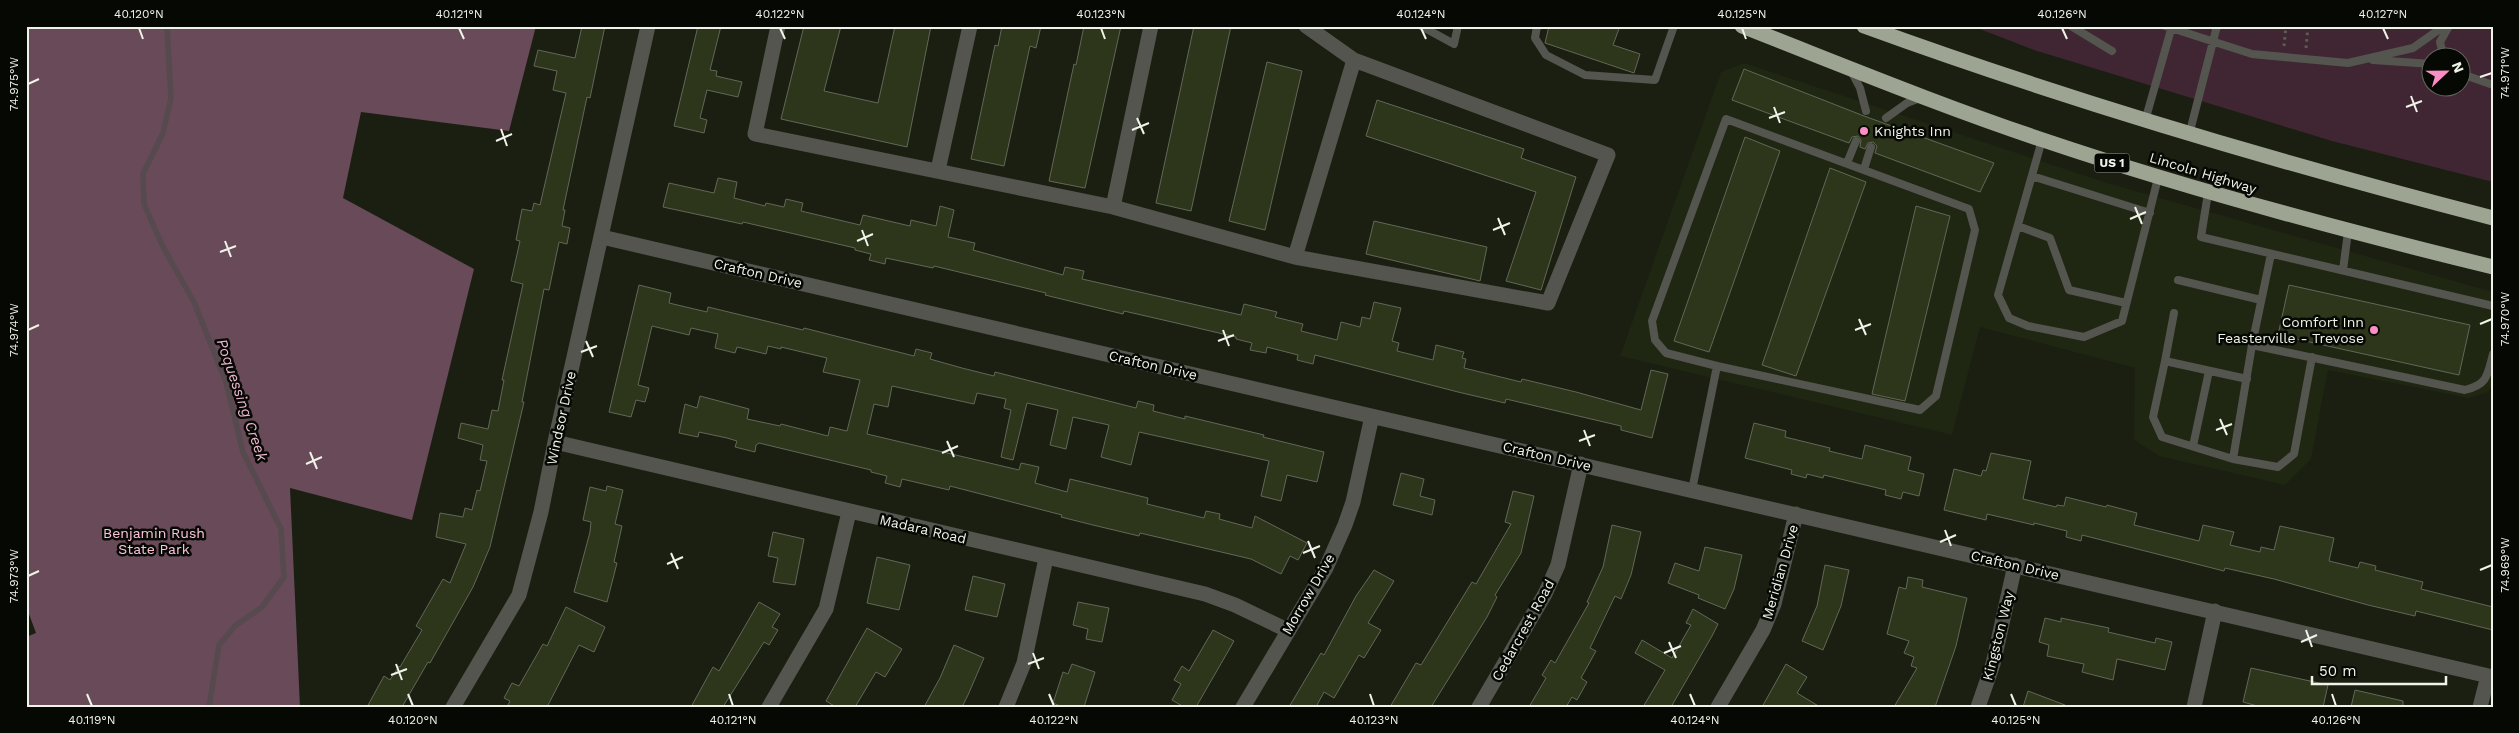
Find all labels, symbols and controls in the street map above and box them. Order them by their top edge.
text: 40.120°N [114,7,164,21]
text: 40.121°N [436,7,482,21]
text: 40.122°N [755,7,805,21]
text: 40.123°N [1076,7,1126,21]
text: 40.124°N [1396,7,1446,21]
text: 40.125°N [1717,7,1767,21]
text: 40.126°N [2037,7,2087,21]
text: 40.127°N [2359,7,2407,21]
text: 74.971°W [2498,47,2512,99]
north arrow [2422,48,2472,98]
text: 74.975°W [7,56,21,111]
text: N [2449,59,2467,75]
place label: Knights Inn [1874,123,1951,139]
marker: Knights Inn [1858,125,1870,137]
street label: Lincoln Highway [2148,149,2259,197]
road number: US 1 [2094,154,2130,172]
street label: Crafton Drive [712,255,804,291]
text: 74.970°W [2498,291,2512,346]
text: 74.974°W [7,303,21,357]
place label: Comfort Inn Feasterville - Trevose [2217,314,2364,346]
marker: Comfort Inn Feasterville - Trevose [2368,324,2380,336]
water label: Poquessing Creek [213,336,272,464]
street label: Crafton Drive [1107,347,1199,383]
street label: Windsor Drive [543,370,579,466]
street label: Crafton Drive [1501,438,1593,474]
street label: Madara Road [878,511,968,547]
street label: Meridian Drive [1759,523,1801,621]
park label: Benjamin Rush State Park [103,525,205,557]
text: 74.969°W [2498,537,2512,593]
street label: Crafton Drive [1969,547,2061,583]
text: 74.973°W [7,548,21,603]
street label: Morrow Drive [1278,551,1338,637]
street label: Cedarcrest Road [1488,576,1558,684]
street label: Kingston Way [1979,589,2017,682]
scale bar [2312,653,2445,685]
text: 50 m [2319,662,2356,680]
text: 40.119°N [68,713,116,727]
text: 40.120°N [388,713,438,727]
text: 40.121°N [710,713,756,727]
text: 40.122°N [1029,713,1079,727]
text: 40.123°N [1349,713,1399,727]
text: 40.124°N [1670,713,1720,727]
text: 40.125°N [1991,713,2041,727]
text: 40.126°N [2311,713,2361,727]

